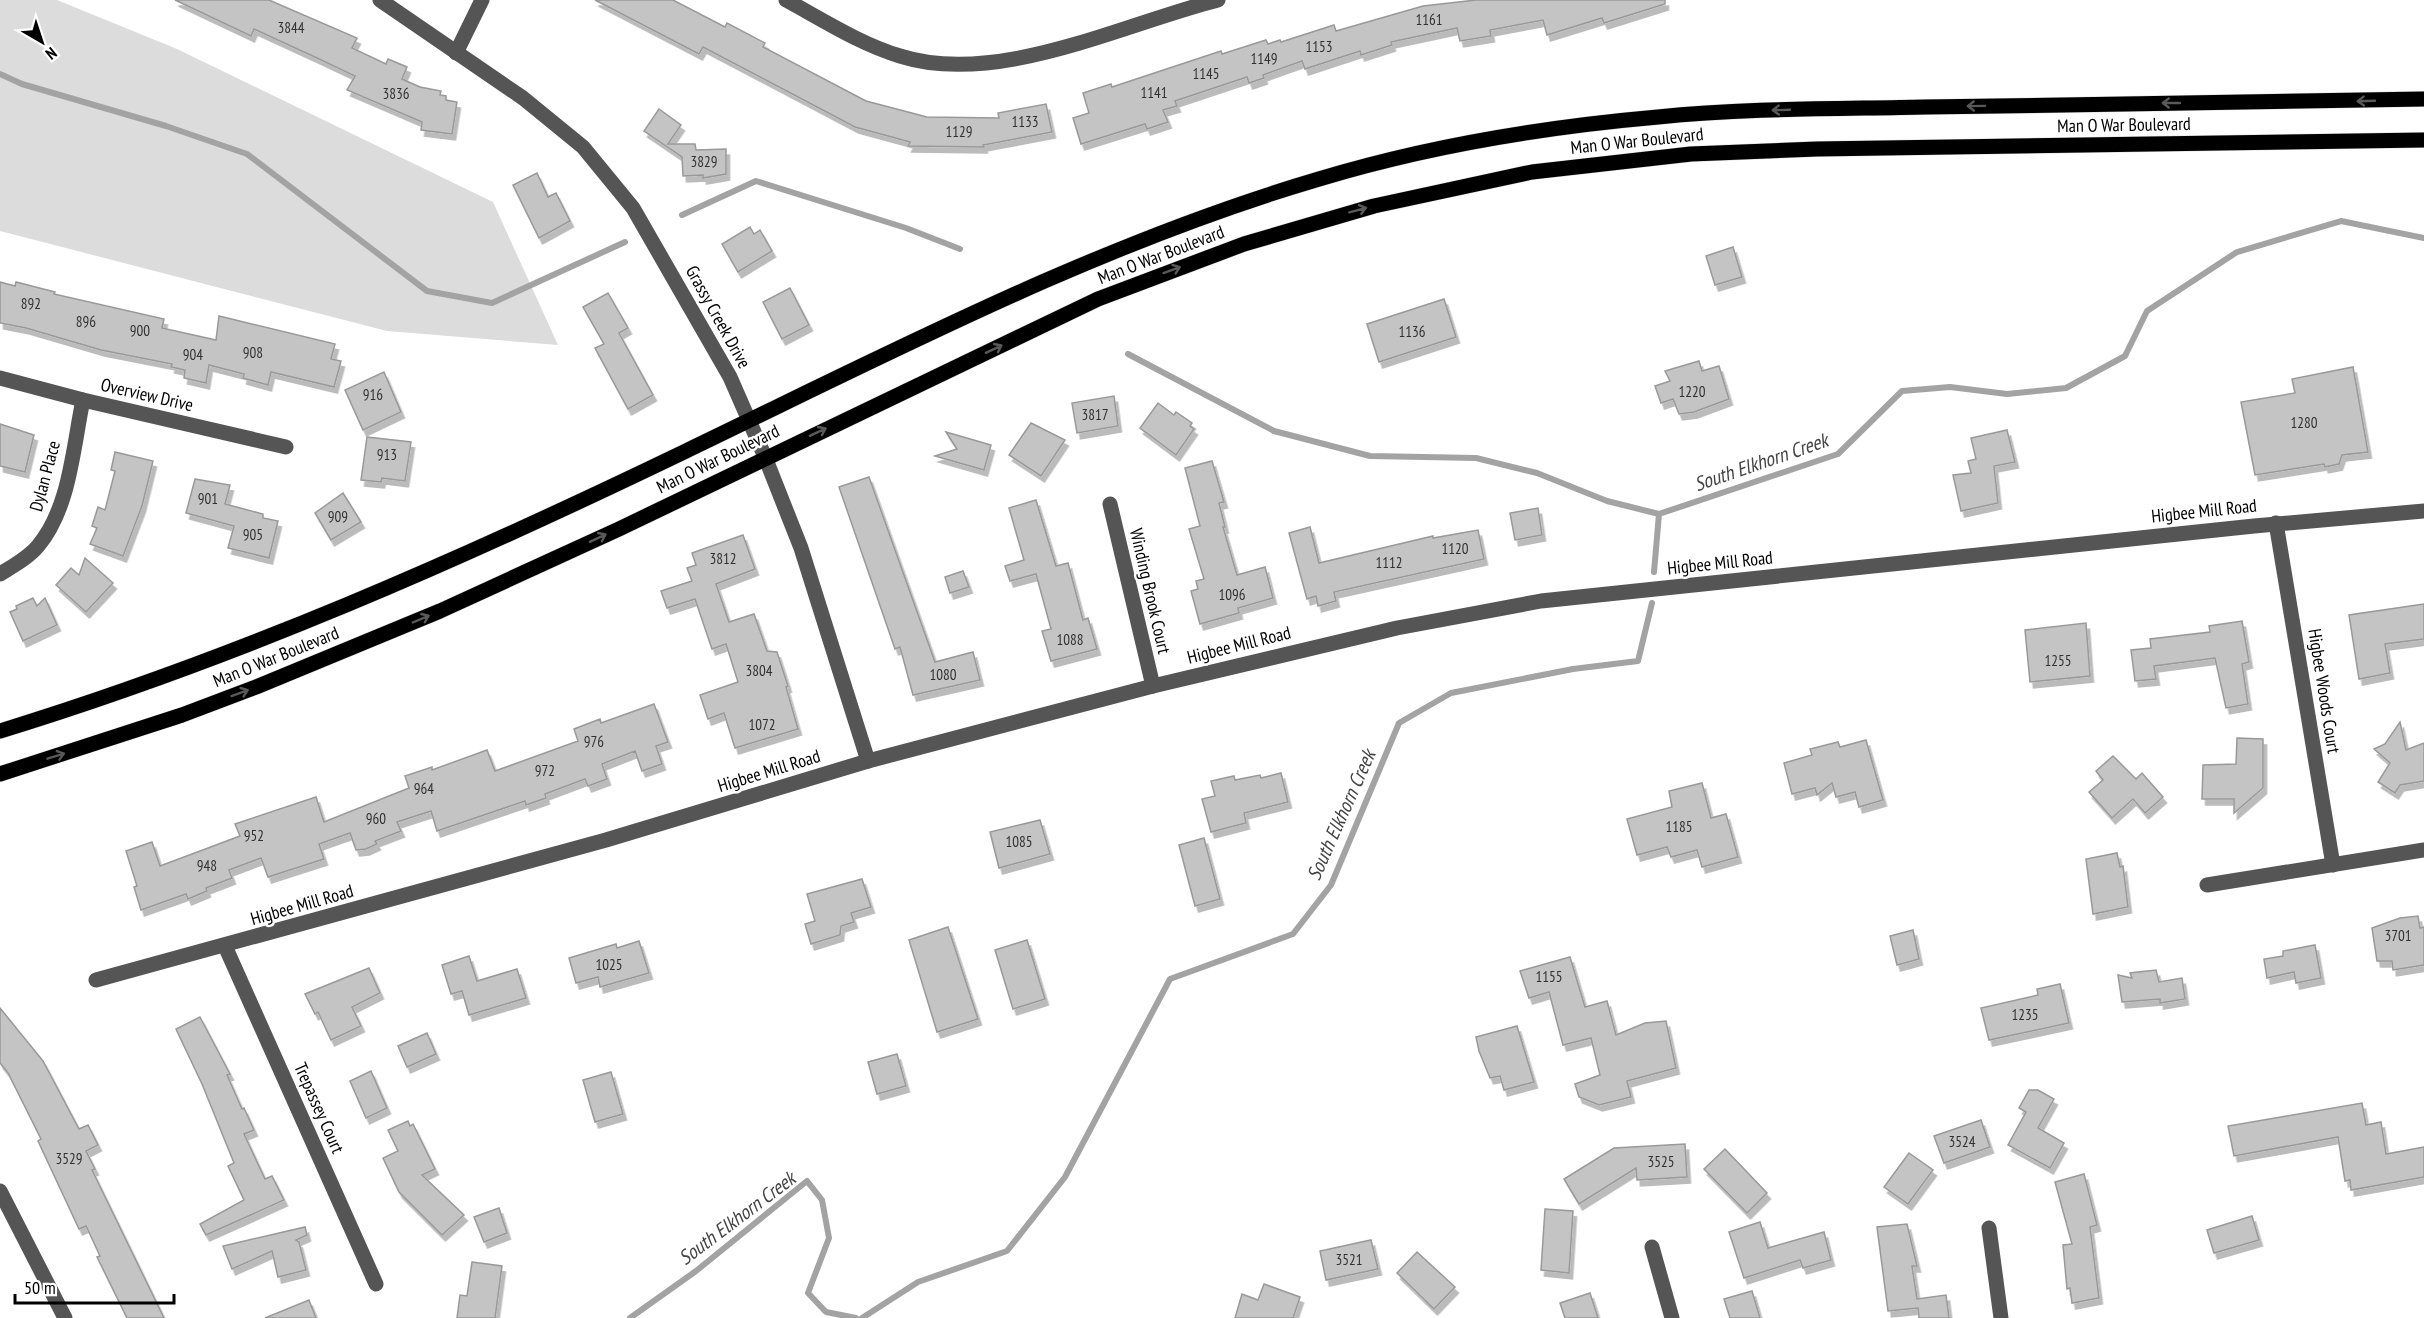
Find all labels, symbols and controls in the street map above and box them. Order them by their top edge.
house number: 1161 [1415,10,1443,29]
north arrow [12,12,72,72]
house number: 3844 [277,18,305,37]
house number: 1153 [1305,37,1333,56]
text: N [42,43,61,64]
house number: 1149 [1250,49,1278,68]
house number: 1145 [1192,64,1220,83]
house number: 1141 [1140,83,1168,102]
house number: 3836 [382,84,410,103]
one-way arrow [2356,95,2376,106]
one-way arrow [2161,97,2181,109]
one-way arrow [1966,101,1986,112]
one-way arrow [1771,105,1791,116]
house number: 1133 [1011,112,1039,131]
street label: Man O War Boulevard [2057,112,2191,137]
house number: 1129 [945,122,973,141]
street label: Man O War Boulevard [1569,122,1705,159]
house number: 3829 [690,152,718,171]
one-way arrow [1348,204,1367,215]
street label: Man O War Boulevard [1094,220,1227,289]
street label: Grassy Creek Drive [681,261,756,372]
one-way arrow [1163,264,1181,275]
house number: 892 [21,294,41,313]
house number: 896 [76,312,96,331]
house number: 900 [130,321,150,340]
house number: 1136 [1398,322,1426,341]
one-way arrow [984,342,1002,354]
house number: 908 [243,343,263,362]
house number: 904 [183,345,203,364]
street label: Overview Drive [99,373,195,416]
house number: 1220 [1678,382,1706,401]
house number: 916 [363,385,383,404]
house number: 3817 [1081,405,1109,424]
house number: 1280 [2290,413,2318,432]
street label: Man O War Boulevard [653,419,783,498]
one-way arrow [808,426,826,438]
water label: South Elkhorn Creek [1691,426,1833,497]
street label: Dylan Place [24,438,65,514]
house number: 913 [377,445,397,464]
house number: 901 [198,489,218,508]
street label: Higbee Mill Road [2150,494,2258,527]
house number: 909 [328,507,348,526]
house number: 905 [243,525,263,544]
street label: Winding Brook Court [1125,526,1176,656]
one-way arrow [589,532,607,544]
house number: 1120 [1441,539,1469,558]
street label: Higbee Mill Road [1666,546,1774,579]
house number: 3812 [709,549,737,568]
house number: 1112 [1375,553,1403,572]
house number: 1096 [1218,585,1246,604]
one-way arrow [411,613,429,624]
street label: Man O War Boulevard [210,621,342,692]
street label: Higbee Mill Road [1185,621,1293,668]
street label: Higbee Woods Court [2303,627,2346,755]
house number: 1088 [1056,630,1084,649]
house number: 1255 [2044,651,2072,670]
house number: 3804 [745,661,773,680]
house number: 1080 [929,665,957,684]
one-way arrow [231,687,249,698]
house number: 1072 [748,715,776,734]
house number: 976 [584,732,604,751]
street label: Higbee Mill Road [715,744,823,797]
water label: South Elkhorn Creek [1301,744,1382,884]
one-way arrow [46,750,65,761]
house number: 972 [535,761,555,780]
house number: 964 [414,779,434,798]
house number: 960 [366,809,386,828]
house number: 1185 [1665,817,1693,836]
house number: 952 [244,826,264,845]
house number: 1085 [1005,832,1033,851]
house number: 948 [197,856,217,875]
street label: Higbee Mill Road [248,879,356,930]
house number: 3701 [2384,926,2412,945]
house number: 1025 [595,955,623,974]
house number: 1155 [1535,967,1563,986]
house number: 1235 [2011,1005,2039,1024]
street label: Trepassey Court [289,1059,350,1157]
house number: 3524 [1948,1132,1976,1151]
house number: 3529 [55,1149,83,1168]
house number: 3525 [1647,1152,1675,1171]
water label: South Elkhorn Creek [673,1164,802,1270]
house number: 3521 [1335,1250,1363,1269]
scale bar [15,1267,174,1305]
text: 50 m [24,1276,56,1299]

